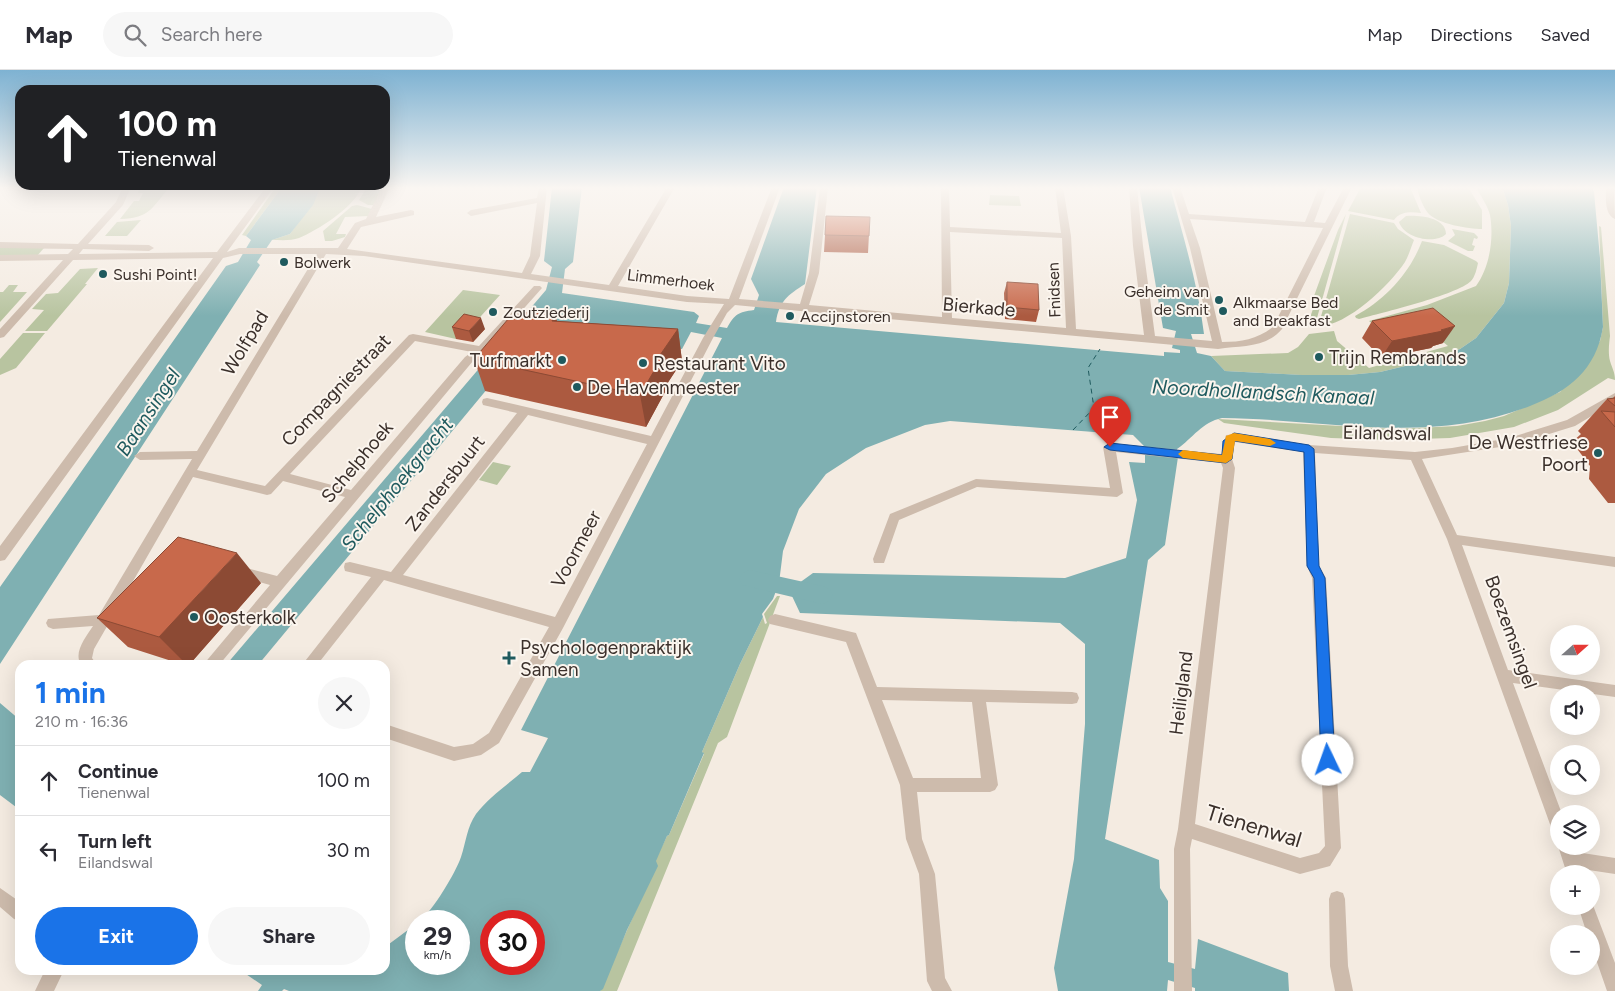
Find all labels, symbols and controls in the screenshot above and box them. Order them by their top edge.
search box [103,12,453,57]
text: Map [25,20,73,49]
icon: search [121,21,149,49]
text: Search here [161,23,262,46]
text: Map [1367,24,1402,46]
text: Directions [1430,24,1512,46]
text: Saved [1540,24,1590,46]
text: 100 m [118,103,217,145]
icon: ahead [35,105,100,170]
text: Tienenwal [118,145,217,172]
place label: Bolwerk [294,253,351,272]
marker: Bolwerk [278,256,290,268]
street label: Fnidsen [1044,262,1064,318]
place label: Sushi Point! [113,265,198,284]
street label: Limmerhoek [626,265,716,295]
marker: Sushi Point! [97,268,109,280]
place label: Geheim van de Smit [1124,282,1209,319]
street label: Bierkade [942,292,1016,322]
place label: Alkmaarse Bed and Breakfast [1233,293,1339,330]
marker: Geheim van de Smit [1213,294,1225,306]
place label: Zoutziederij [503,303,589,322]
marker: Alkmaarse Bed and Breakfast [1217,305,1229,317]
street label: Wolfpad [217,306,273,380]
marker: Zoutziederij [487,306,499,318]
place label: Accijnstoren [800,307,891,326]
marker: Accijnstoren [784,310,796,322]
street label: Compagniestraat [277,329,395,451]
place label: Trijn Rembrands [1329,346,1466,369]
place label: Turfmarkt [470,349,552,372]
marker: Trijn Rembrands [1313,351,1325,363]
place label: Restaurant Vito [653,352,786,375]
marker: Turfmarkt [556,354,568,366]
marker: Restaurant Vito [637,357,649,369]
water label: Baansingel [111,363,185,460]
water label: Noordhollandsch Kanaal [1151,374,1375,410]
place label: De Havenmeester [587,376,740,399]
marker: De Havenmeester [571,381,583,393]
pin [1089,396,1131,447]
icon: arrive [1096,403,1124,431]
water label: Schelphoekgracht [336,412,458,556]
street label: Schelphoek [316,416,398,508]
street label: Eilandswal [1342,421,1432,445]
street label: Zandersbuurt [400,431,490,535]
place label: De Westfriese Poort [1469,431,1588,476]
marker: De Westfriese Poort [1592,447,1604,459]
street label: Voormeer [546,506,606,592]
street label: Boezemsingel [1480,572,1542,692]
place label: Oosterkolk [204,606,297,629]
marker: Oosterkolk [188,611,200,623]
north arrow [1550,625,1600,675]
map controls [1550,625,1600,975]
place label: Psychologenpraktijk Samen [520,636,692,681]
street label: Heiligland [1164,650,1198,736]
marker: Psychologenpraktijk Samen [502,651,516,665]
text: 1 min [35,674,106,711]
button: close [318,677,370,729]
button: sound [1550,685,1600,735]
text: 210 m · 16:36 [35,712,128,731]
position arrow [1301,733,1353,785]
button: search [1550,745,1600,795]
text: Continue [78,760,158,783]
icon: ahead [35,767,63,795]
text: 100 m [317,769,370,792]
text: Tienenwal [78,783,150,802]
street label: Tienenwal [1203,799,1305,853]
button: layers [1550,805,1600,855]
text: Turn left [78,830,152,853]
icon: left [35,837,63,865]
text: 30 m [327,839,370,862]
text: Eilandswal [78,853,153,872]
button: + [1550,865,1600,915]
button: Exit [35,907,198,965]
button: Share [208,907,370,965]
speed limit sign: 30 [480,910,545,975]
text: 29 [423,921,452,951]
button: − [1550,925,1600,975]
text: km/h [424,948,451,962]

